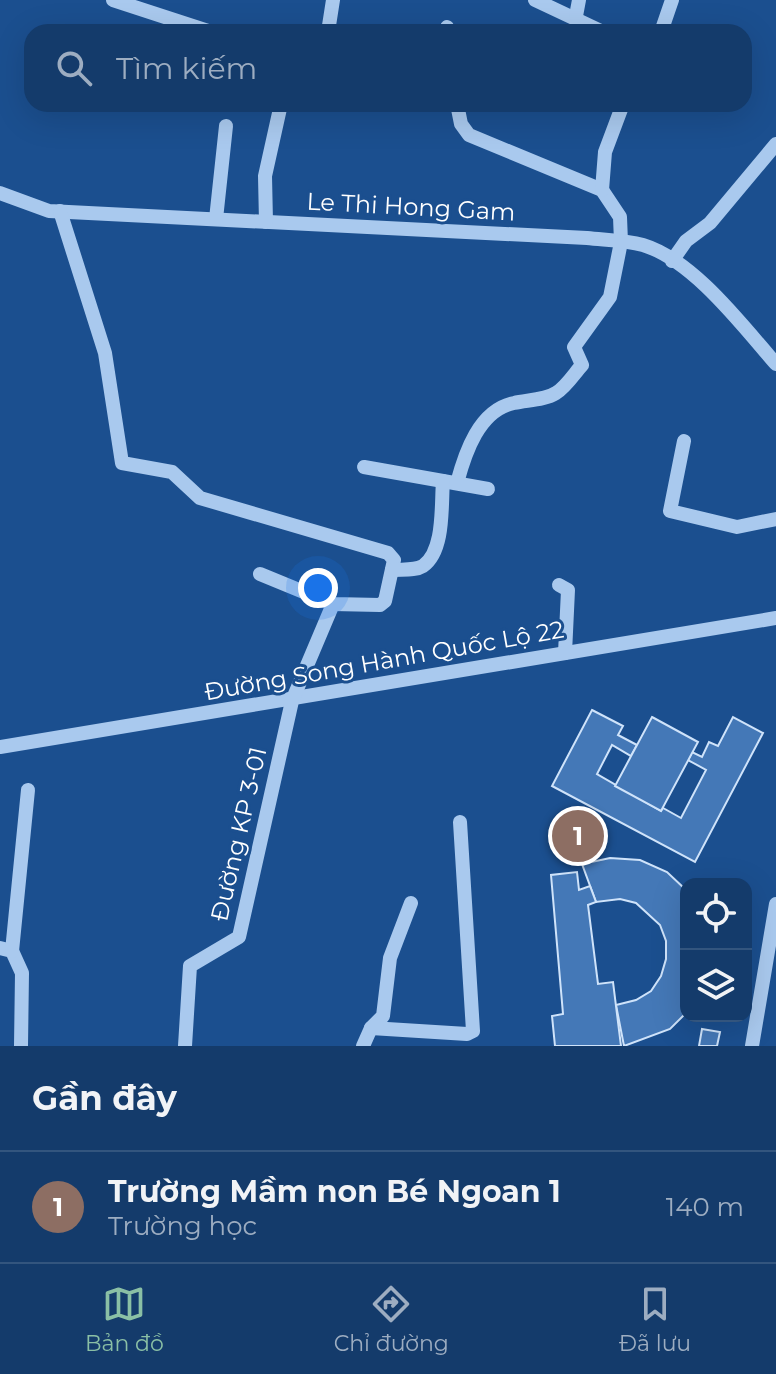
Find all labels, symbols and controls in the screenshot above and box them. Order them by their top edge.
search box [24,24,752,112]
icon: search [52,46,96,90]
text: Tìm kiếm [116,50,257,87]
street label: Le Thi Hong Gam [306,187,516,226]
your location [298,568,338,608]
street label: Đường Song Hành Quốc Lộ 22 [202,615,566,706]
street label: Đường KP 3-01 [204,744,273,924]
pin: 1 [552,806,604,866]
map controls [680,878,752,1022]
button: locate [680,878,752,950]
button: layers [680,950,752,1022]
text: Gần đây [32,1077,177,1119]
text: Trường Mầm non Bé Ngoan 1 [108,1173,561,1210]
text: 1 [53,1191,63,1223]
text: 140 m [666,1191,744,1223]
text: Trường học [108,1210,257,1242]
tab: Bản đồ [85,1282,164,1357]
tab: Chỉ đường [334,1282,449,1357]
tab: Đã lưu [619,1282,691,1357]

